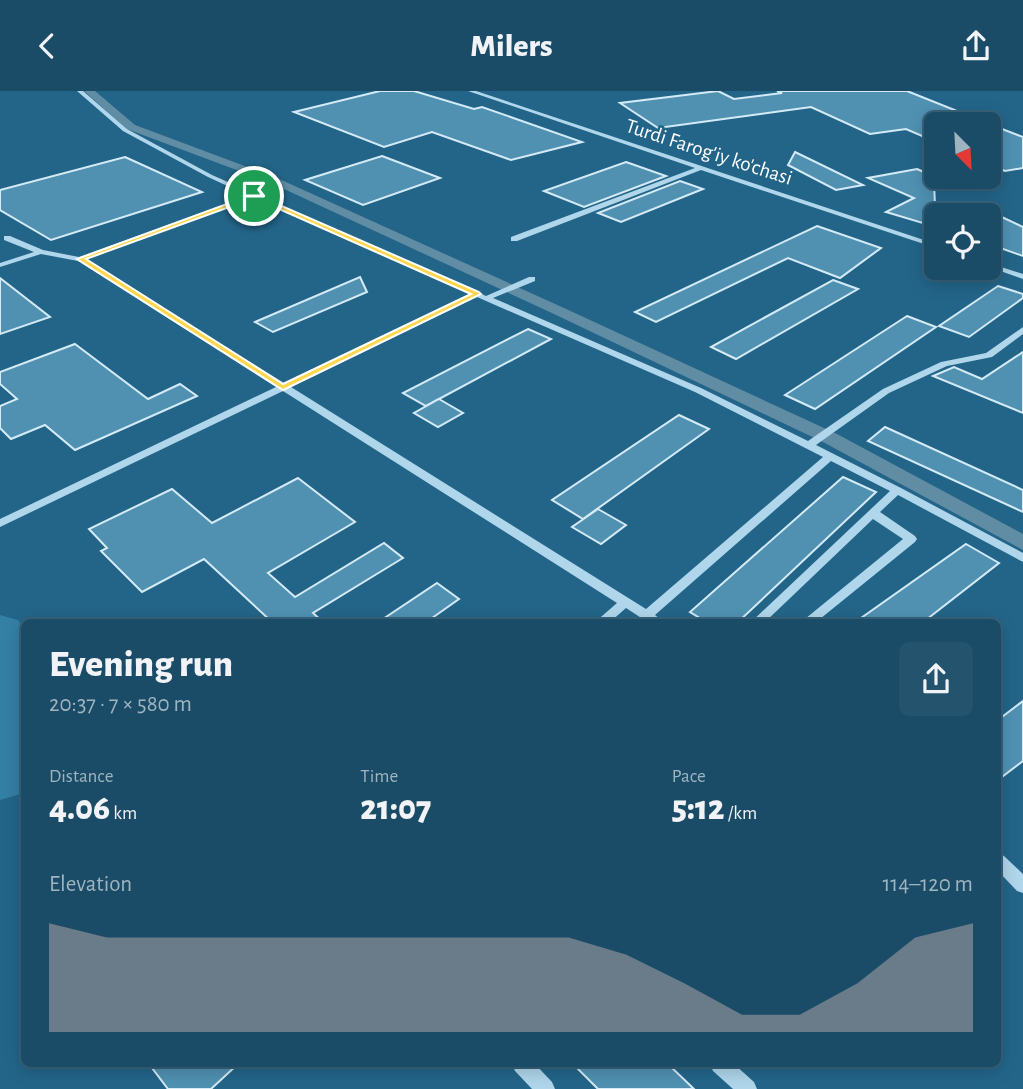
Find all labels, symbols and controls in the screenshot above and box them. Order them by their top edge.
icon: back [28,27,66,65]
icon: share [957,27,995,65]
text: Milers [470,30,553,62]
north arrow [924,112,1001,189]
map controls [924,112,1001,280]
street label: Turdi Farog'iy ko'chasi [623,115,795,189]
pin [224,166,284,226]
icon: arrive [235,177,273,215]
button: locate [924,203,1001,280]
button: share [899,642,973,716]
text: Evening run [49,646,233,684]
text: 20:37 · 7 × 580 m [49,693,192,716]
text: Distance [49,767,113,786]
text: Time [360,767,398,786]
text: Pace [672,767,706,786]
text: 4.06 [49,791,110,826]
text: 21:07 [360,791,431,826]
text: 5:12 [672,791,725,826]
text: km [110,804,137,823]
text: /km [725,804,757,823]
text: Elevation [49,873,132,896]
text: 114–120 m [882,873,973,896]

